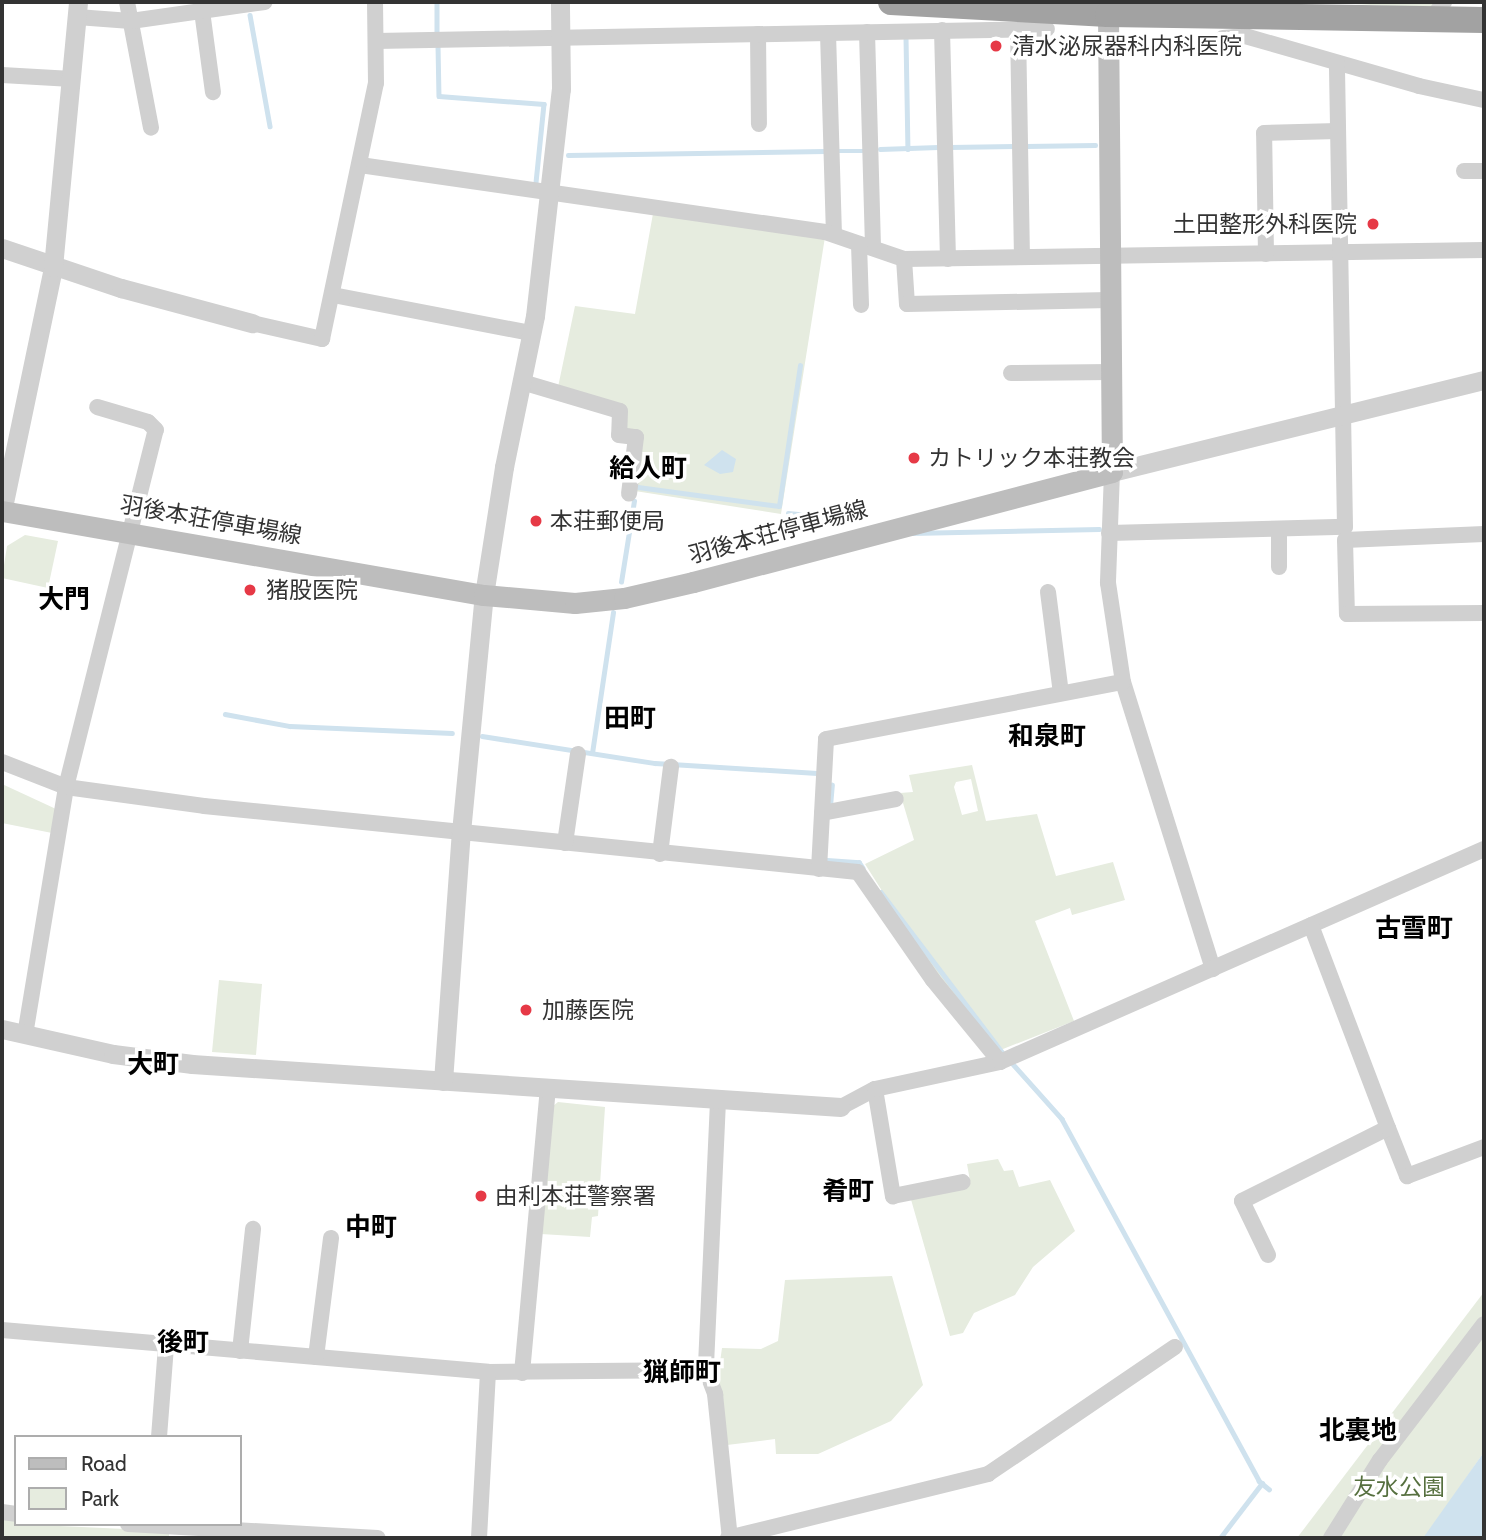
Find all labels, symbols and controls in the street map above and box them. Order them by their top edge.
place label: 清水泌尿器科内科医院 [1012,32,1242,60]
marker: 清水泌尿器科内科医院 [986,36,1006,56]
place label: 土田整形外科医院 [1173,210,1357,238]
marker: 土田整形外科医院 [1363,214,1383,234]
place label: カトリック本荘教会 [928,444,1135,472]
marker: カトリック本荘教会 [906,450,922,466]
district label: 給人町 [609,453,687,485]
street label: 羽後本荘停車場線 [118,490,304,550]
street label: 羽後本荘停車場線 [686,495,870,569]
place label: 本荘郵便局 [550,507,665,535]
marker: 本荘郵便局 [528,513,544,529]
place label: 猪股医院 [266,576,358,604]
marker: 猪股医院 [240,580,260,600]
district label: 大門 [38,584,90,616]
district label: 田町 [604,703,656,735]
district label: 和泉町 [1008,721,1086,753]
district label: 古雪町 [1375,913,1453,945]
place label: 加藤医院 [542,996,634,1024]
marker: 加藤医院 [516,1000,536,1020]
district label: 大町 [127,1049,179,1081]
district label: 肴町 [822,1176,874,1208]
place label: 由利本荘警察署 [495,1182,656,1210]
marker: 由利本荘警察署 [473,1188,489,1204]
district label: 中町 [345,1212,397,1244]
district label: 後町 [157,1327,209,1359]
district label: 猟師町 [643,1357,721,1389]
district label: 北裏地 [1319,1415,1397,1447]
legend [14,1435,242,1526]
text: Road [81,1451,127,1476]
park label: 友水公園 [1353,1473,1445,1501]
text: Park [81,1486,119,1511]

